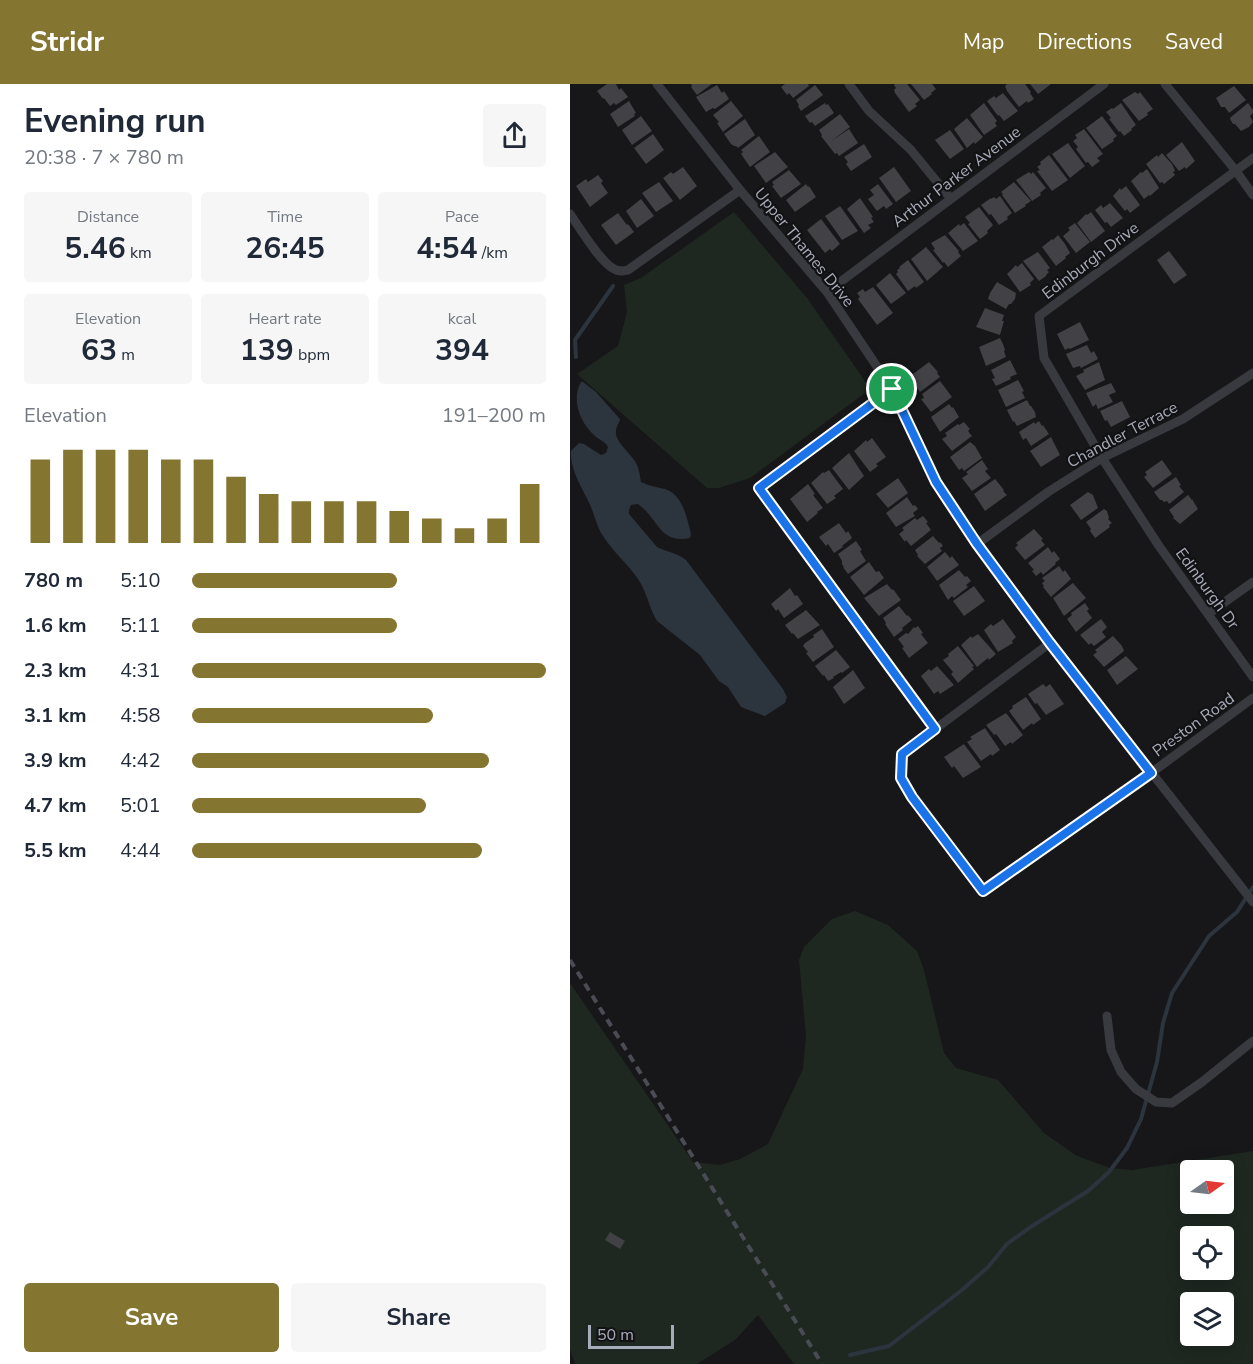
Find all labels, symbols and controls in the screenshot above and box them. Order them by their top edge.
text: Stridr [30,23,104,61]
text: Map [963,28,1004,56]
text: Directions [1037,28,1132,56]
text: Saved [1165,28,1223,56]
text: Evening run [24,99,206,144]
button: share [483,104,546,167]
street label: Arthur Parker Avenue [888,121,1025,232]
text: 20:38 · 7 × 780 m [24,144,184,171]
street label: Upper Thames Drive [749,183,859,312]
text: Distance [77,206,139,228]
text: Time [267,206,303,228]
text: Pace [445,206,479,228]
street label: Edinburgh Drive [1038,217,1143,304]
text: 5.46 [64,228,126,269]
text: 26:45 [245,228,325,269]
text: 4:54 [416,228,478,269]
text: km [126,242,152,264]
text: /km [478,242,508,264]
text: Elevation [75,308,141,330]
text: Heart rate [248,308,322,330]
text: kcal [448,308,476,330]
text: 63 [81,330,117,371]
text: 139 [240,330,294,371]
text: 394 [435,330,489,371]
text: m [117,344,135,366]
text: bpm [294,344,330,366]
pin [866,363,917,414]
icon: arrive [875,372,908,405]
street label: Chandler Terrace [1063,396,1182,473]
text: Elevation [24,402,107,429]
text: 191–200 m [442,402,546,429]
street label: Edinburgh Dr [1170,543,1244,634]
text: 780 m [24,567,83,594]
text: 5:10 [120,567,161,594]
text: 1.6 km [24,612,87,639]
text: 5:11 [120,612,161,639]
text: 2.3 km [24,657,87,684]
text: 4:31 [120,657,161,684]
street label: Preston Road [1148,688,1239,762]
text: 3.1 km [24,702,87,729]
text: 4:58 [120,702,161,729]
text: 3.9 km [24,747,87,774]
text: 4:42 [120,747,161,774]
text: 4.7 km [24,792,87,819]
text: 5:01 [120,792,161,819]
text: 5.5 km [24,837,87,864]
text: 4:44 [120,837,161,864]
north arrow [1180,1160,1234,1214]
map controls [1180,1160,1234,1346]
button: locate [1180,1226,1234,1280]
button: Save [24,1283,279,1352]
button: Share [291,1283,546,1352]
button: layers [1180,1292,1234,1346]
scale bar [588,1322,674,1350]
text: 50 m [597,1324,634,1346]

